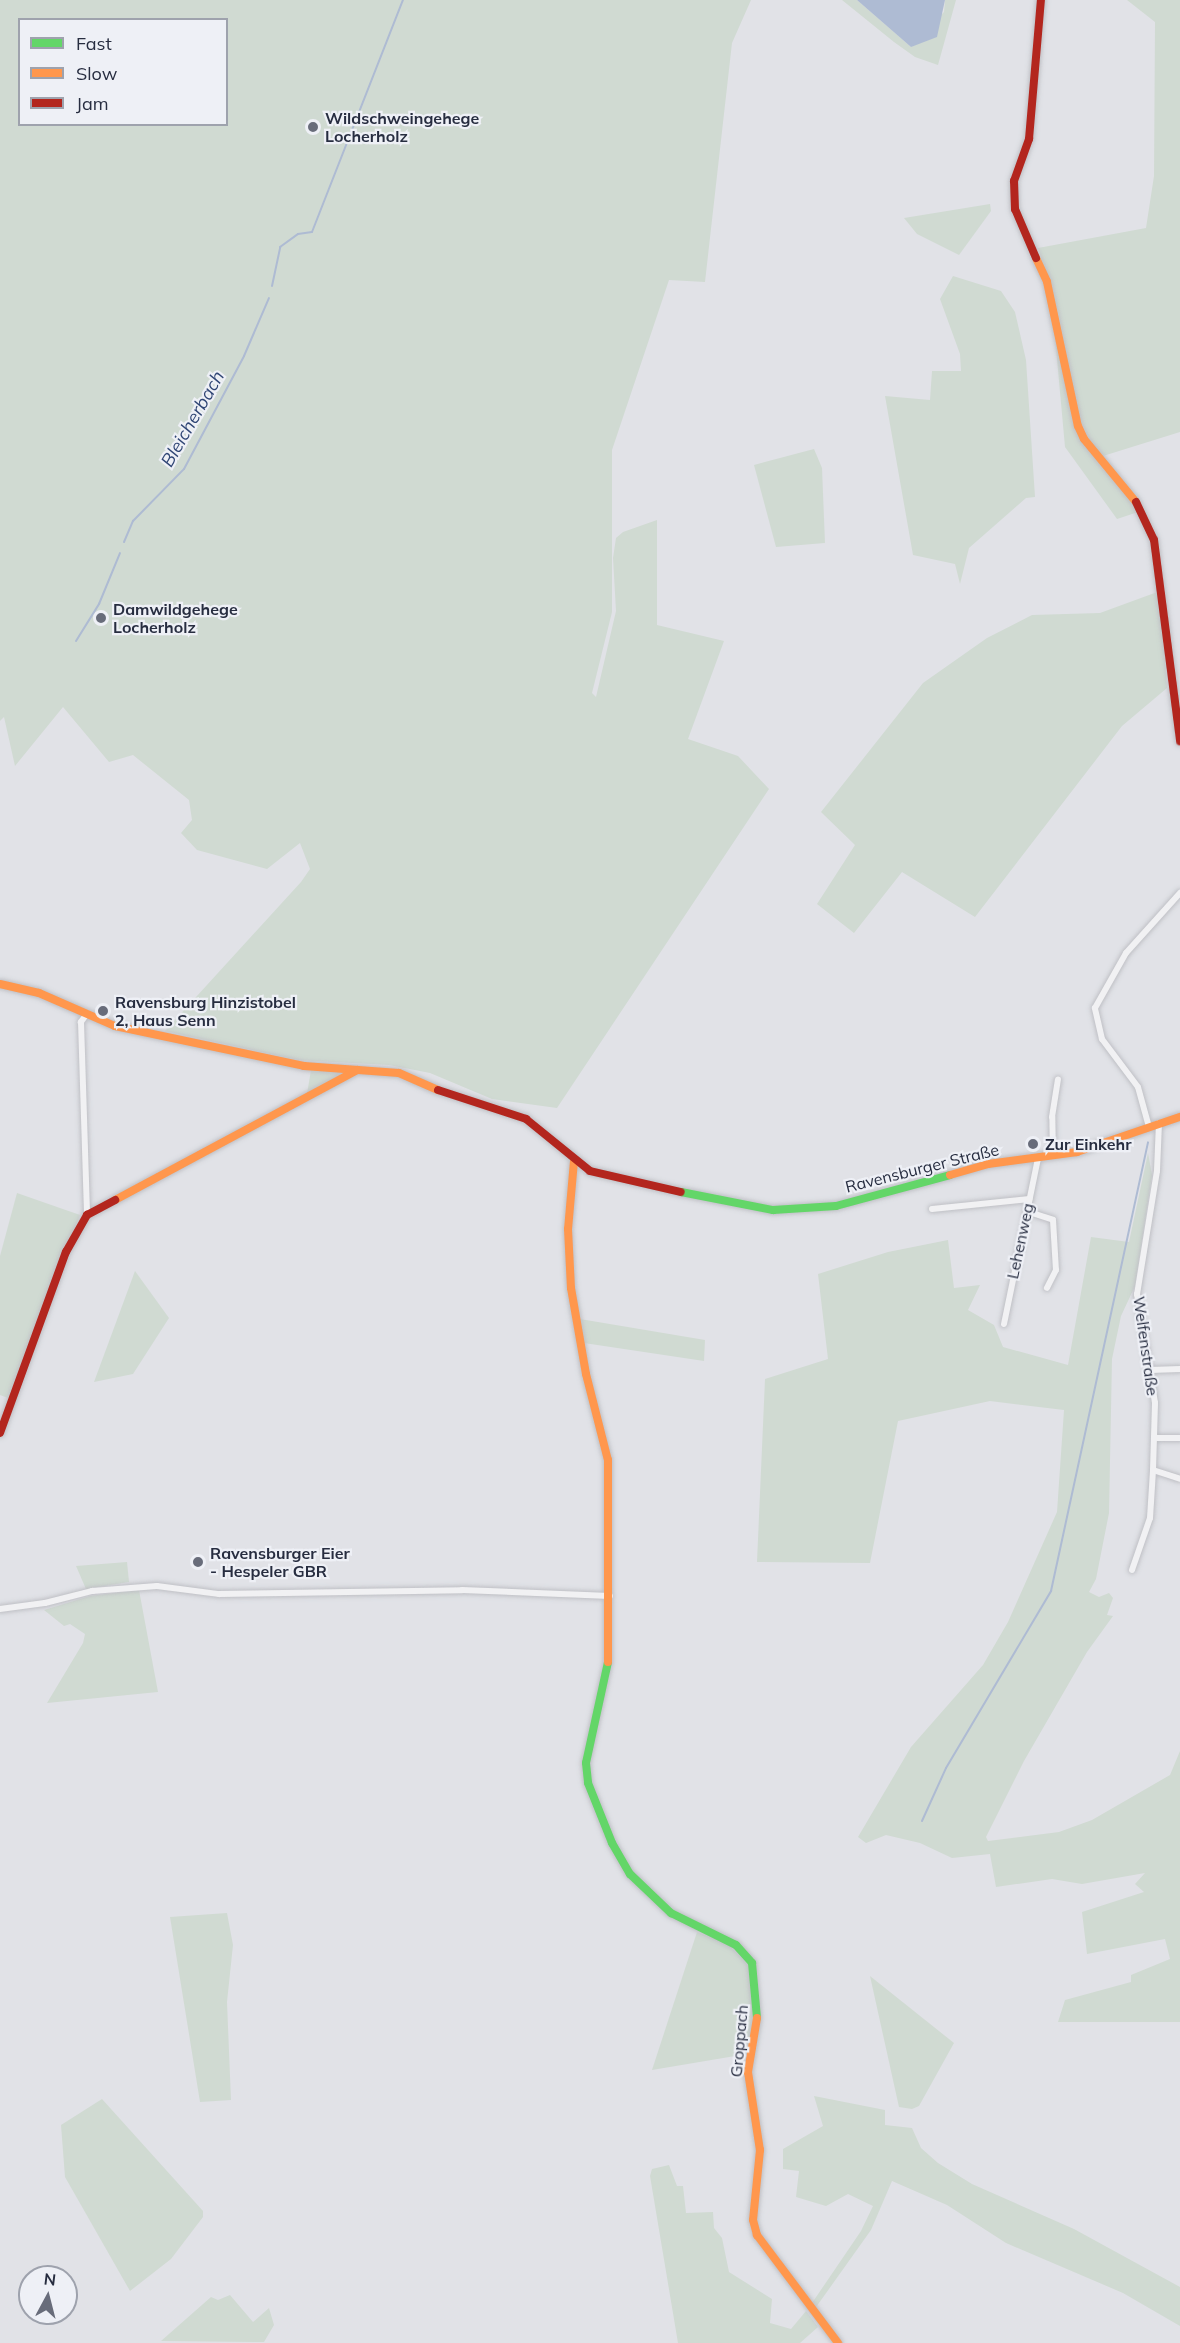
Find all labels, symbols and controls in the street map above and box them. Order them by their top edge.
legend [18,18,228,126]
text: Fast [76,32,112,55]
text: Slow [76,62,117,85]
text: Jam [76,92,109,115]
place label: Wildschweingehege Locherholz [325,108,479,146]
marker: Wildschweingehege Locherholz [306,120,320,134]
water label: Bleicherbach [157,367,229,471]
place label: Damwildgehege Locherholz [113,599,238,637]
marker: Damwildgehege Locherholz [94,611,108,625]
place label: Ravensburg Hinzistobel 2, Haus Senn [115,992,296,1030]
marker: Ravensburg Hinzistobel 2, Haus Senn [96,1004,110,1018]
place label: Zur Einkehr [1045,1134,1131,1154]
marker: Zur Einkehr [1026,1137,1040,1151]
street label: Ravensburger Straße [843,1140,1001,1196]
street label: Lehenweg [1003,1201,1037,1281]
street label: Welfenstraße [1130,1295,1162,1397]
place label: Ravensburger Eier - Hespeler GBR [210,1543,350,1581]
marker: Ravensburger Eier - Hespeler GBR [191,1555,205,1569]
street label: Groppach [726,2004,752,2078]
north arrow [18,2265,78,2325]
text: N [43,2268,57,2290]

